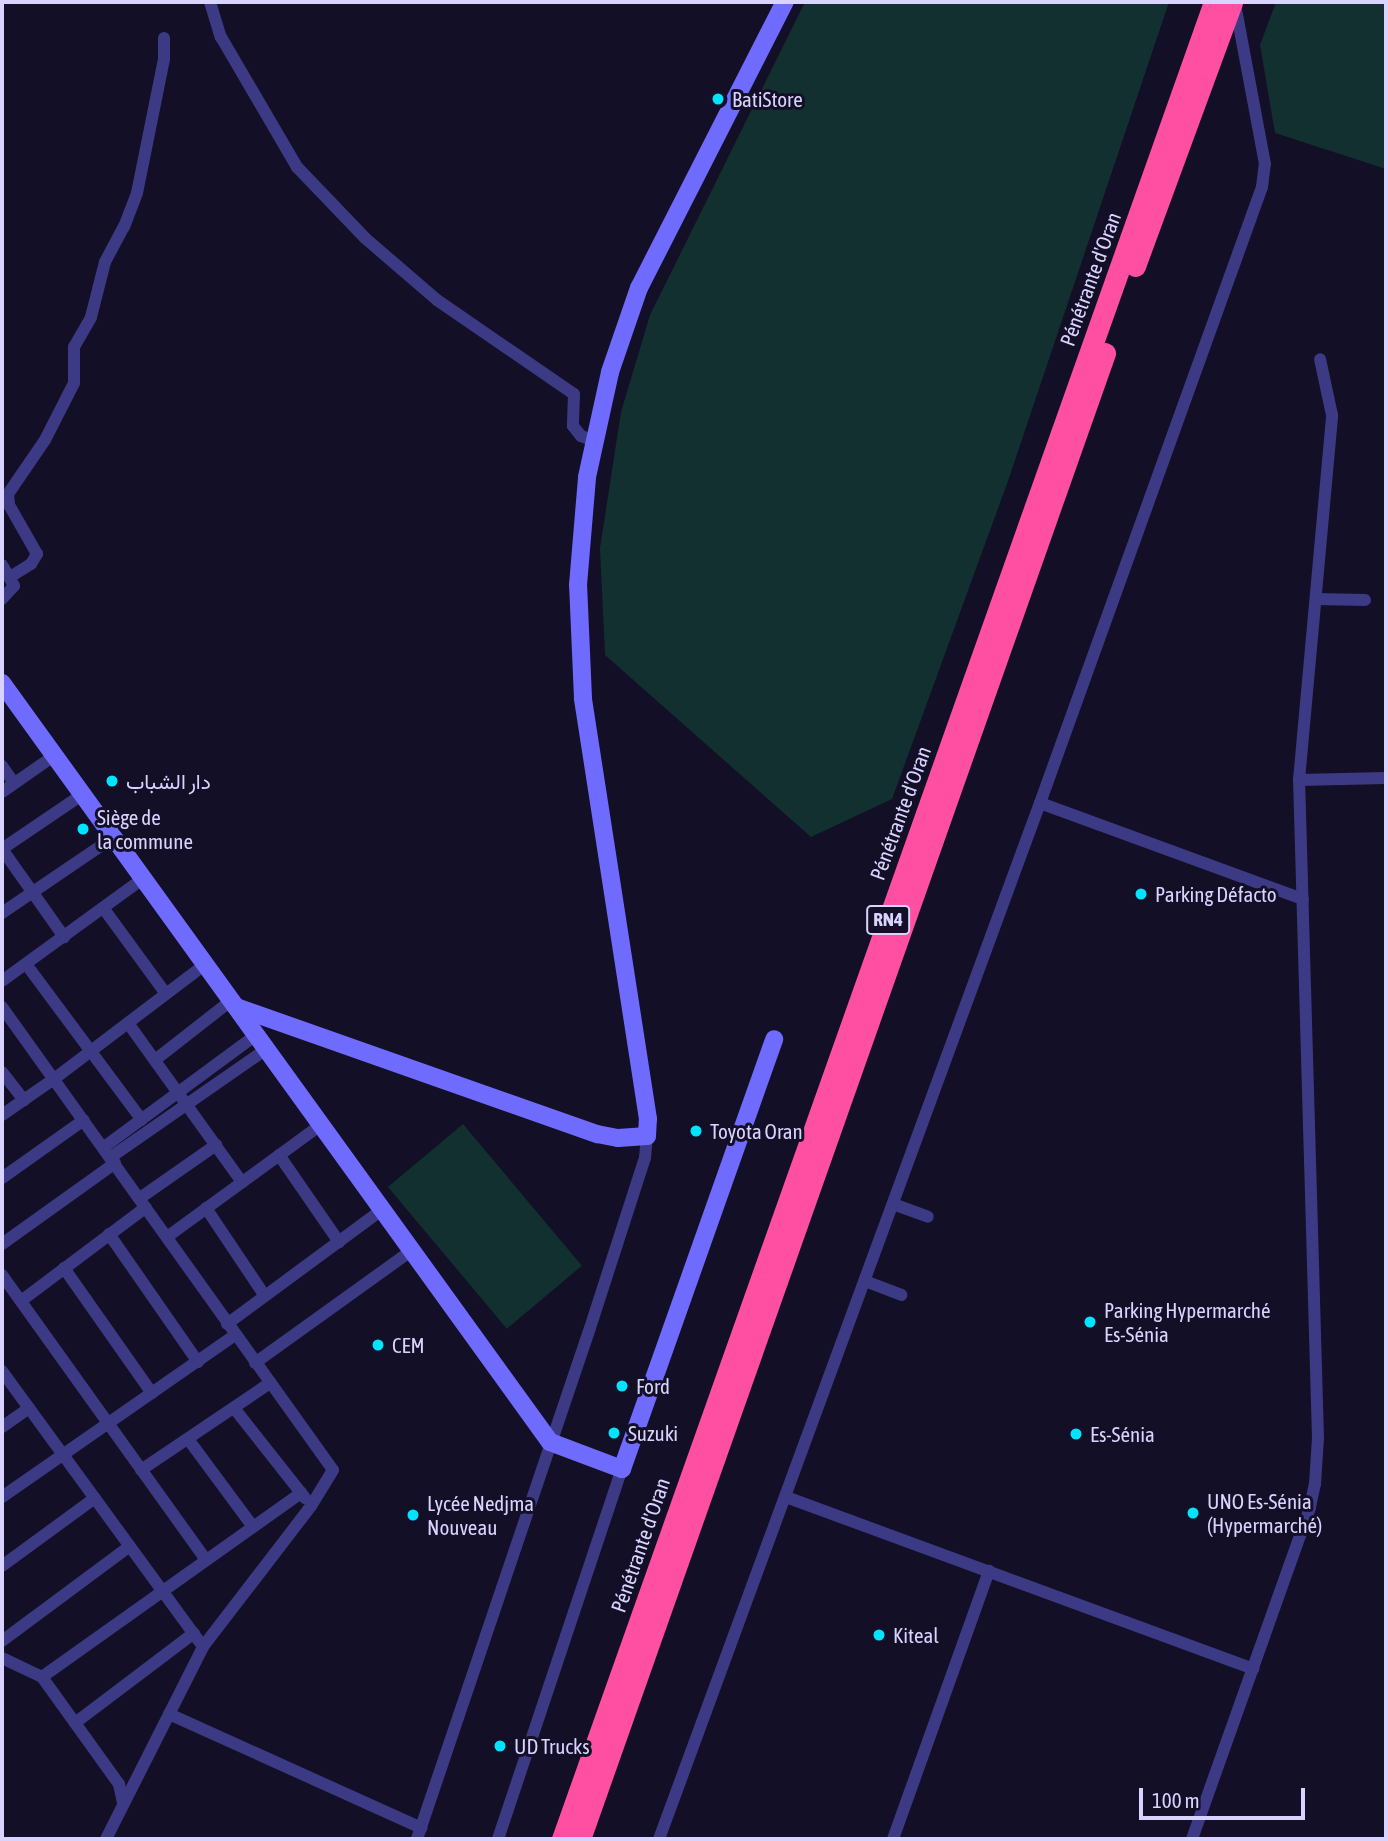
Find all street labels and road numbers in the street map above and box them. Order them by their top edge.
street label: Pénétrante d'Oran [1054,209,1126,349]
street label: Pénétrante d'Oran [864,743,936,883]
road number: RN4 [865,904,911,936]
street label: Pénétrante d'Oran [605,1474,675,1616]

